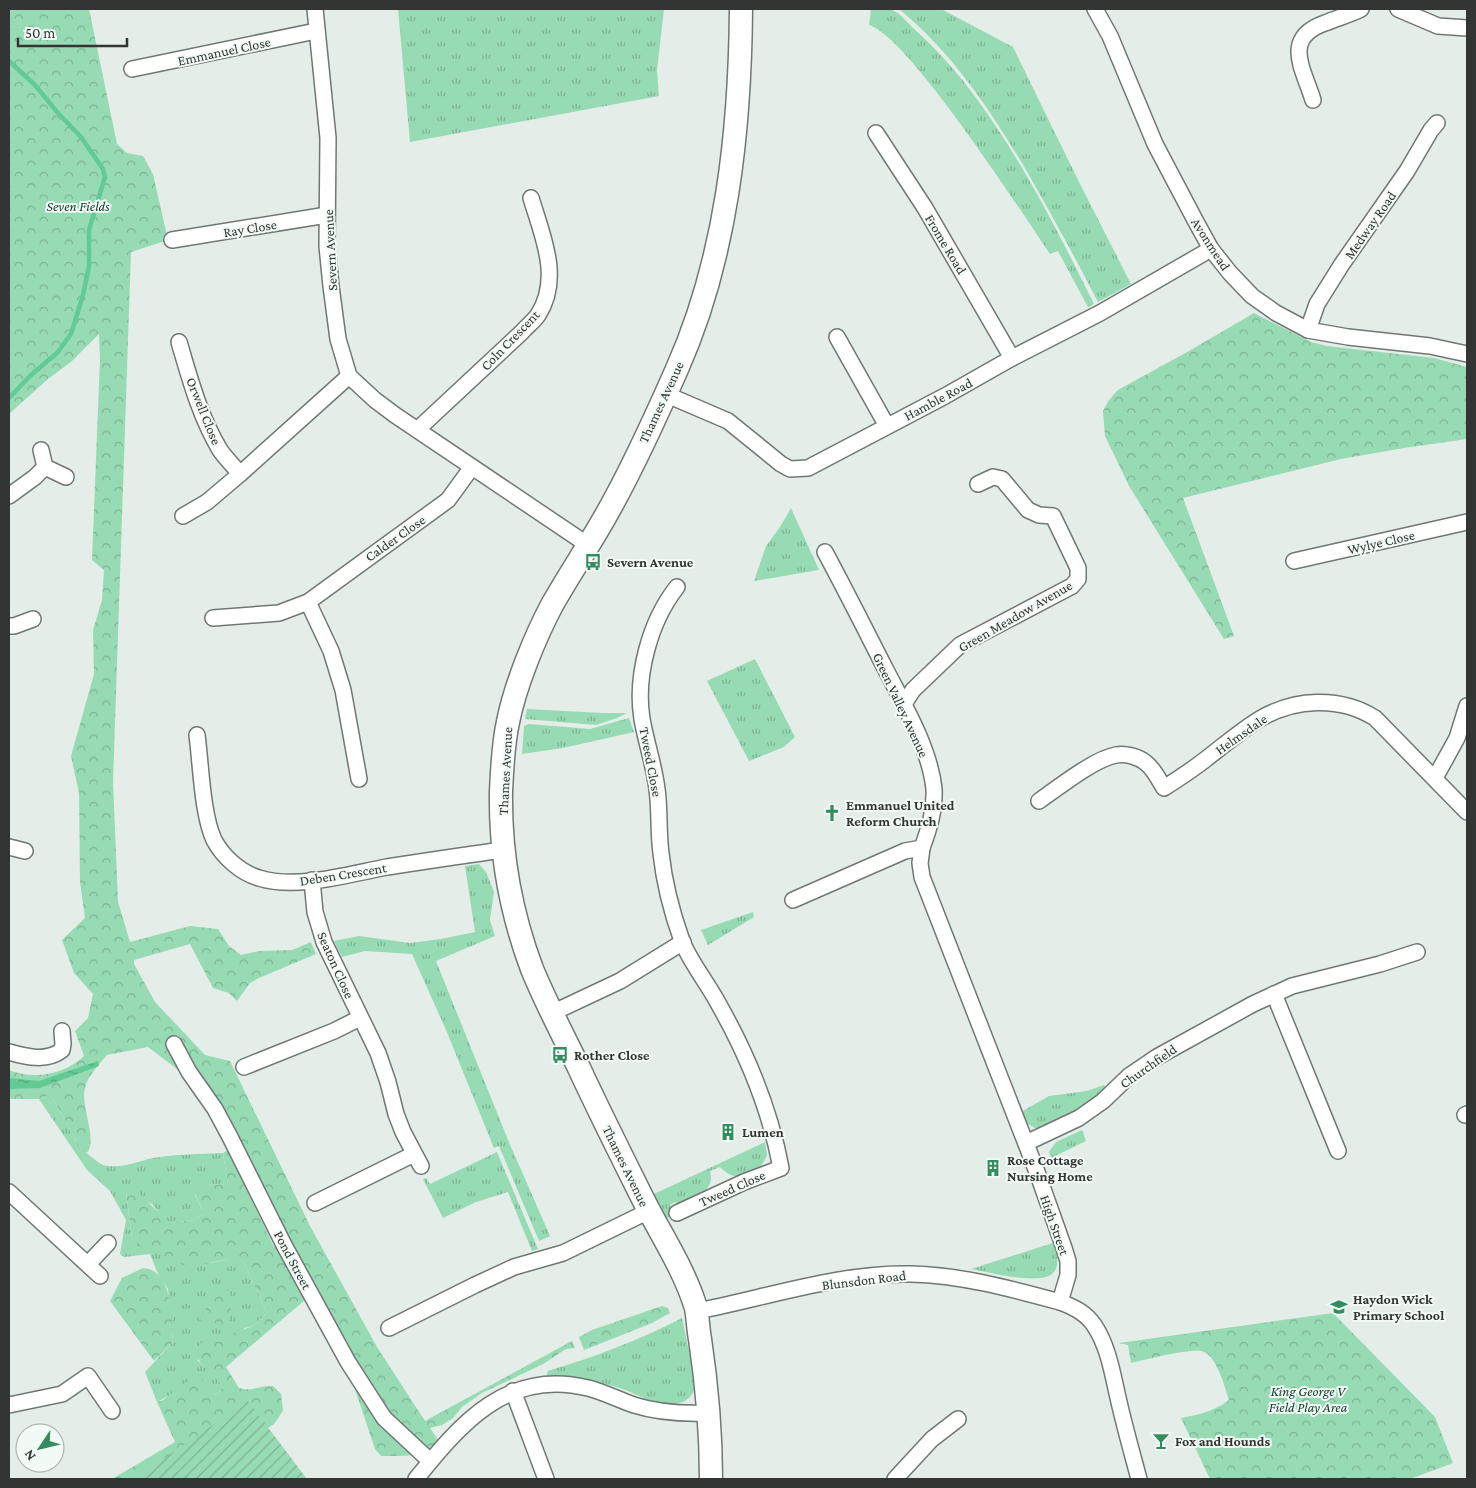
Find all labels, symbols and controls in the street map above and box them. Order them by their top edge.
scale bar [18,15,126,47]
text: 50 m [25,25,55,41]
street label: Emmanuel Close [176,33,272,69]
street label: Medway Road [1341,187,1400,262]
park label: Seven Fields [47,198,110,214]
street label: Severn Avenue [320,209,340,291]
street label: Frome Road [922,211,970,277]
street label: Avonmead [1188,215,1234,274]
street label: Ray Close [222,216,278,240]
street label: Coln Crescent [477,306,543,373]
street label: Thames Avenue [635,359,687,445]
street label: Hamble Road [901,374,975,424]
street label: Orwell Close [183,375,225,447]
street label: Calder Close [362,511,428,565]
street label: Wylye Close [1346,527,1416,557]
bus stop icon: Severn Avenue [583,552,603,572]
place label: Severn Avenue [607,554,694,570]
street label: Green Meadow Avenue [955,577,1075,655]
street label: Green Valley Avenue [870,650,932,760]
street label: Helmsdale [1212,710,1270,758]
street label: Thames Avenue [495,726,515,816]
street label: Tweed Close [636,726,666,798]
place label: Emmanuel United Reform Church [846,797,955,829]
church icon: Emmanuel United Reform Church [822,803,842,823]
street label: Deben Crescent [299,859,388,889]
street label: Seaton Close [314,929,358,1001]
street label: Churchfield [1116,1040,1180,1091]
bus stop icon: Rother Close [550,1045,570,1065]
place label: Rother Close [574,1047,650,1063]
building icon: Lumen [718,1122,738,1142]
street label: Thames Avenue [599,1123,653,1209]
place label: Lumen [742,1124,784,1140]
place label: Rose Cottage Nursing Home [1007,1152,1093,1184]
building icon: Rose Cottage Nursing Home [983,1158,1003,1178]
street label: Tweed Close [696,1166,768,1210]
street label: High Street [1037,1193,1073,1258]
street label: Pond Street [271,1228,315,1292]
street label: Blunsdon Road [821,1267,908,1293]
place label: Haydon Wick Primary School [1353,1291,1444,1323]
school or university icon: Haydon Wick Primary School [1329,1297,1349,1317]
park label: King George V Field Play Area [1269,1383,1348,1415]
north arrow [15,1423,65,1473]
bar icon: Fox and Hounds [1151,1431,1171,1451]
place label: Fox and Hounds [1175,1433,1270,1449]
text: N [20,1447,39,1464]

